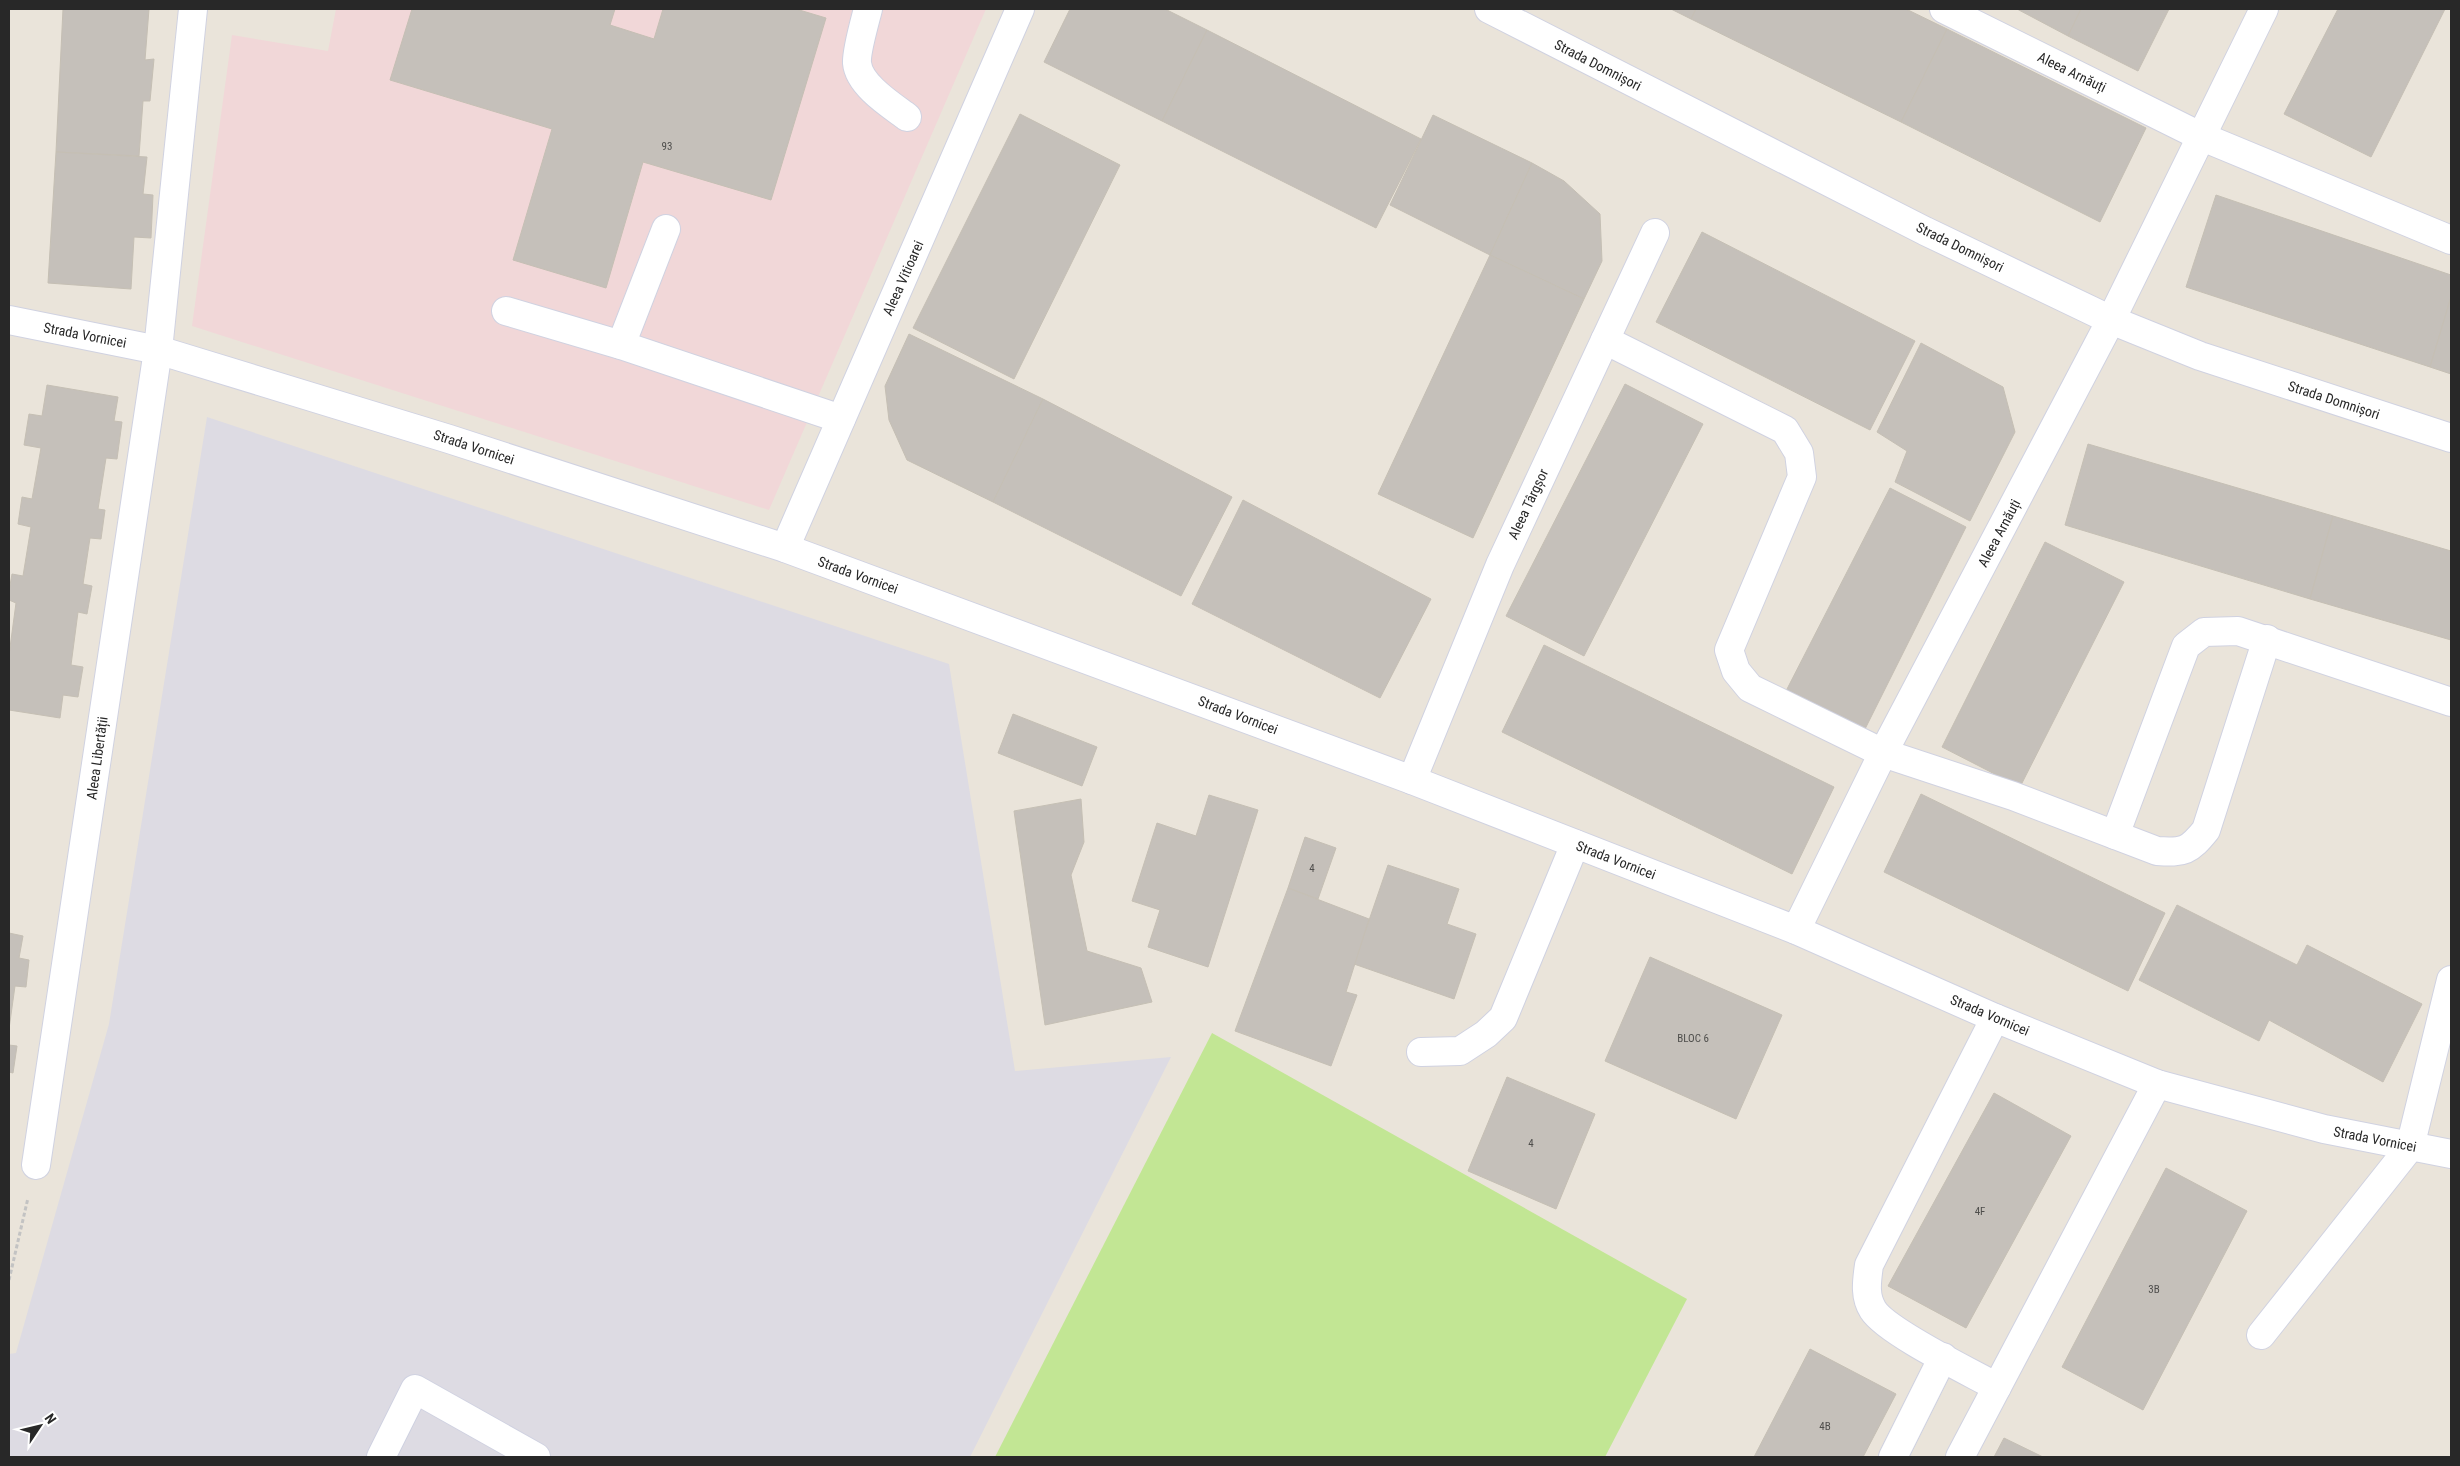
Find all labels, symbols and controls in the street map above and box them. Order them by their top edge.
street label: Strada Domnișori [1551,36,1644,95]
street label: Aleea Arnăuți [2035,49,2109,96]
house number: 93 [662,140,672,153]
street label: Strada Domnișori [1913,219,2006,276]
street label: Aleea Vitioarei [879,238,927,318]
street label: Strada Vornicei [42,319,128,351]
street label: Strada Domnișori [2286,378,2382,423]
street label: Strada Vornicei [432,426,516,468]
street label: Aleea Târgșor [1505,466,1552,542]
street label: Aleea Arnăuți [1974,496,2024,570]
street label: Strada Vornicei [816,553,900,597]
street label: Strada Vornicei [1196,692,1280,738]
street label: Aleea Libertății [83,715,112,801]
street label: Strada Vornicei [1574,837,1658,883]
house number: 4 [1309,862,1315,875]
street label: Strada Vornicei [1948,991,2032,1039]
house number: BLOC 6 [1677,1032,1709,1045]
street label: Strada Vornicei [2332,1123,2418,1155]
house number: 4 [1528,1137,1534,1150]
house number: 4F [1975,1205,1985,1218]
house number: 3B [2148,1283,2160,1296]
north arrow [15,1401,65,1451]
text: N [42,1410,60,1427]
house number: 4B [1819,1420,1831,1433]

